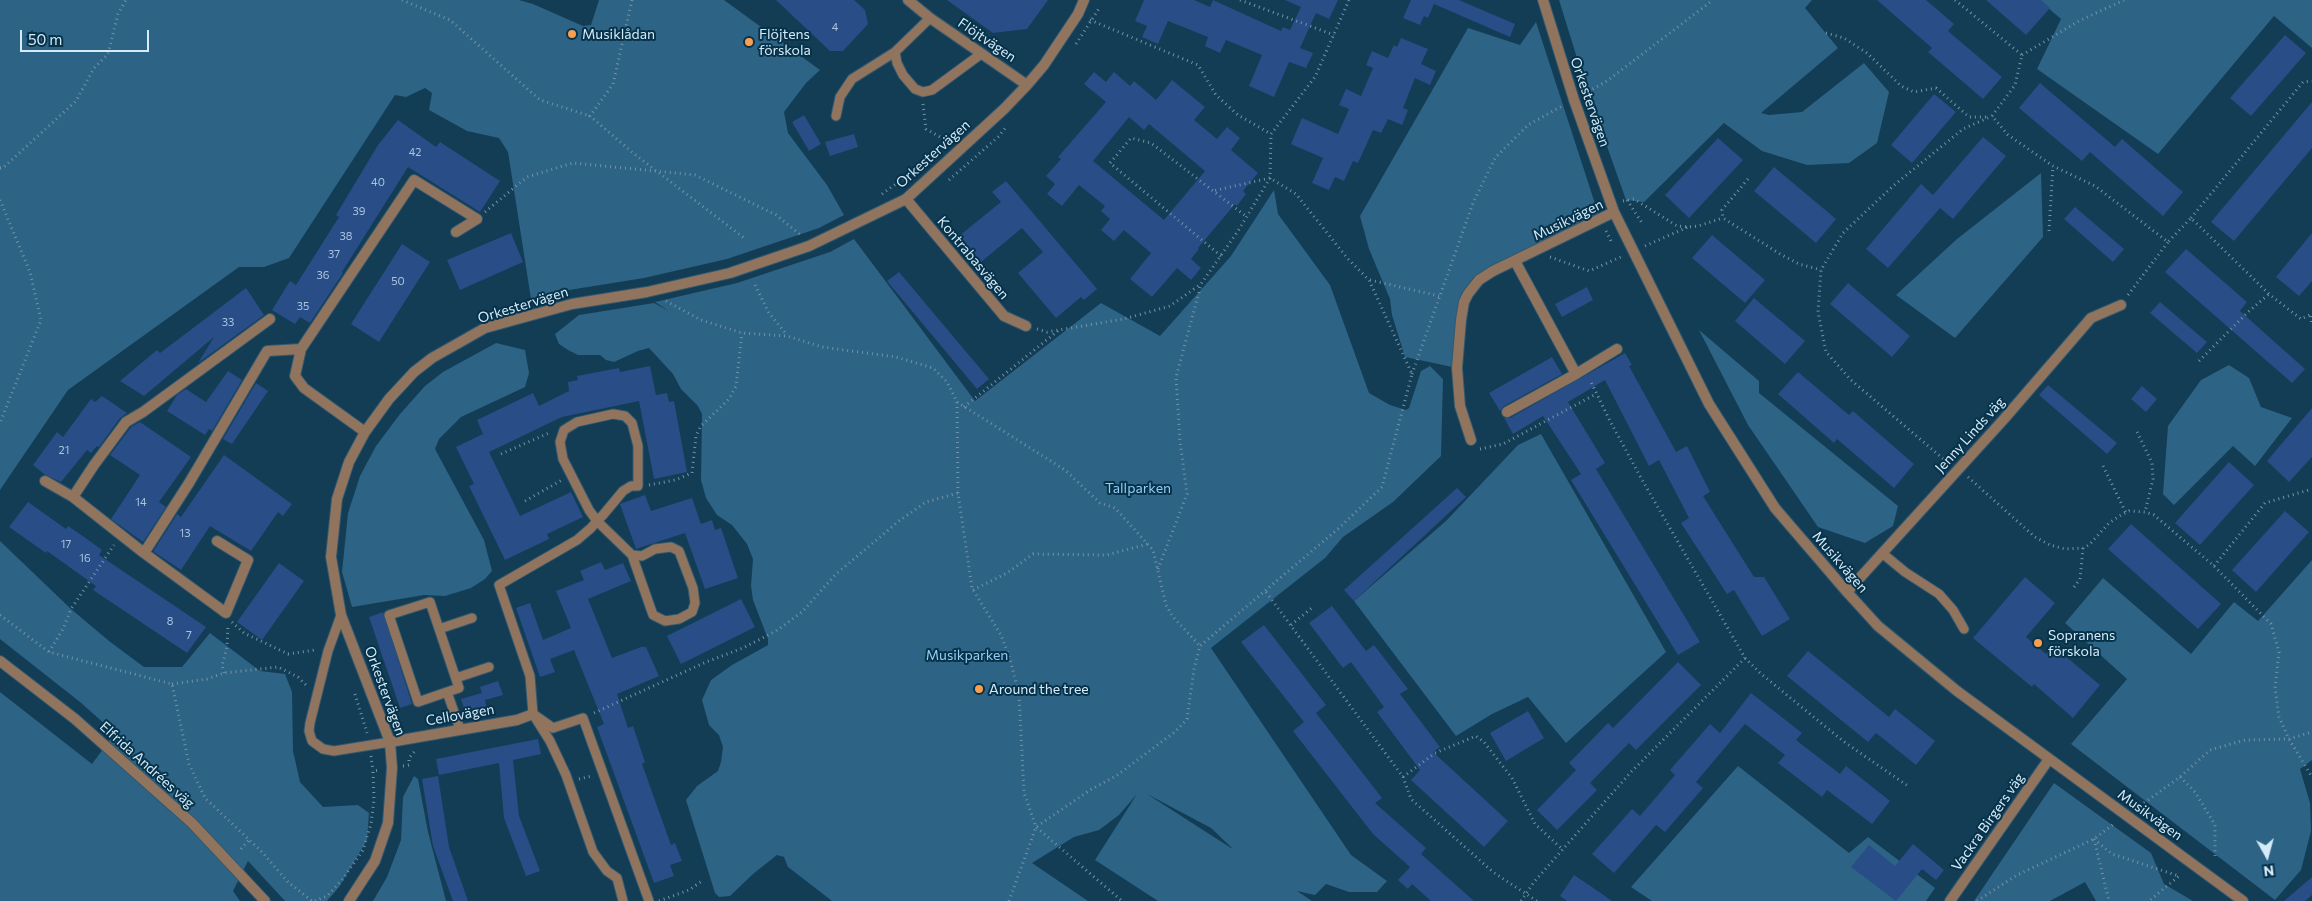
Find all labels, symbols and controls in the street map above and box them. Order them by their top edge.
street label: Flöjtvägen [955,14,1019,66]
scale bar [22,20,151,52]
house number: 4 [832,20,838,34]
place label: Musiklådan [582,26,655,42]
place label: Flöjtens förskola [759,26,811,58]
marker: Musiklådan [566,28,578,40]
text: 50 m [28,30,62,48]
marker: Flöjtens förskola [743,36,755,48]
street label: Orkestervägen [1567,55,1613,149]
street label: Orkestervägen [893,116,973,192]
house number: 42 [409,145,421,159]
house number: 40 [371,175,385,189]
street label: Musikvägen [1530,196,1606,244]
house number: 39 [353,204,365,218]
street label: Kontrabasvägen [934,213,1012,303]
house number: 38 [340,229,352,243]
house number: 37 [328,247,340,261]
house number: 36 [317,268,329,282]
house number: 50 [391,274,405,288]
street label: Orkestervägen [476,283,570,327]
house number: 35 [297,299,309,313]
house number: 33 [222,315,234,329]
street label: Jenny Linds väg [1932,394,2008,476]
house number: 21 [59,443,69,457]
park label: Tallparken [1105,480,1171,496]
house number: 14 [135,495,147,509]
house number: 13 [180,526,190,540]
street label: Musikvägen [1809,528,1871,596]
house number: 17 [61,537,71,551]
house number: 16 [79,551,91,565]
house number: 8 [167,614,173,628]
place label: Sopranens förskola [2048,627,2115,660]
house number: 7 [186,628,192,642]
marker: Sopranens förskola [2032,637,2044,649]
street label: Orkestervägen [361,644,409,738]
park label: Musikparken [926,647,1008,663]
place label: Around the tree [989,681,1089,697]
marker: Around the tree [973,683,985,695]
street label: Cellovägen [424,701,496,729]
street label: Elfrida Andrées väg [96,718,198,812]
street label: Vackra Birgers väg [1948,770,2028,874]
street label: Musikvägen [2114,786,2186,844]
north arrow [2242,831,2292,881]
text: N [2263,862,2275,880]

